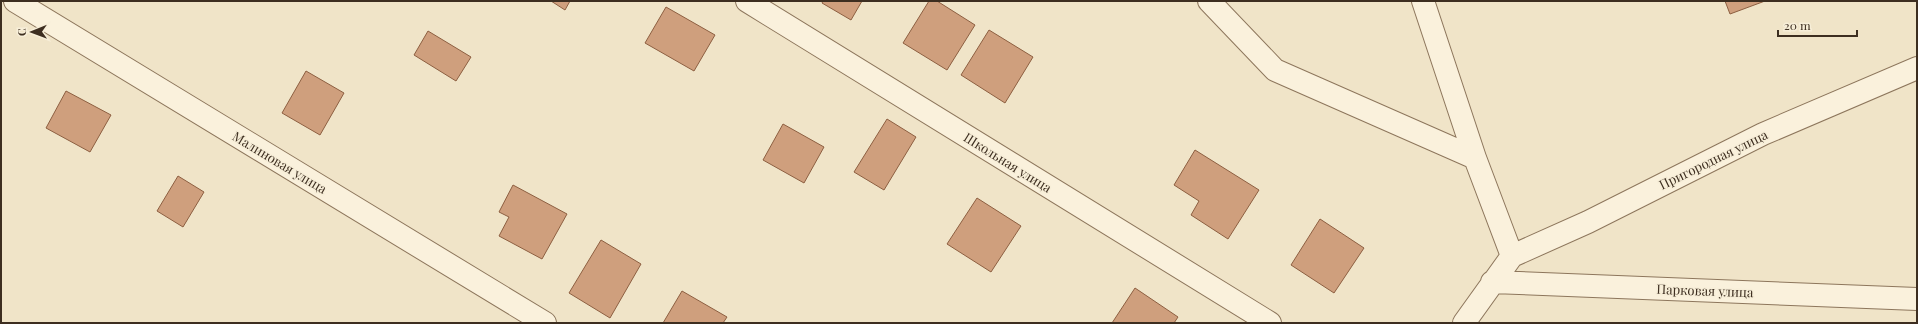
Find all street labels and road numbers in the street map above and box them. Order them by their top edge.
street label: Пригородная улица [1656,125,1771,193]
street label: Малиновая улица [230,127,331,197]
street label: Школьная улица [961,128,1056,196]
street label: Парковая улица [1656,280,1754,300]

